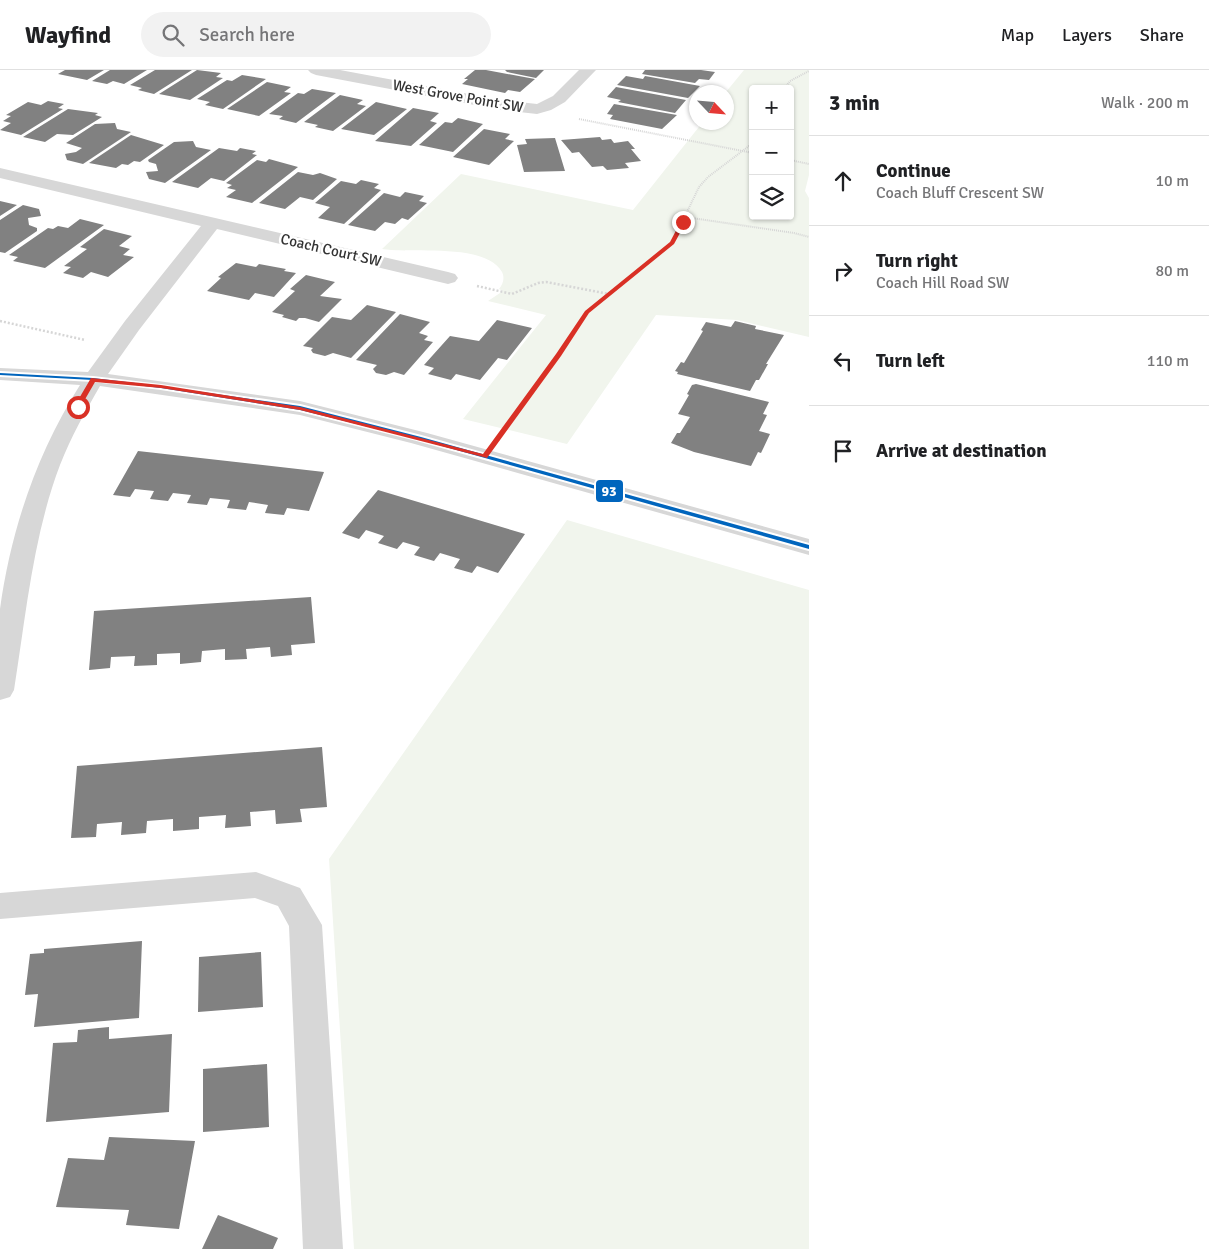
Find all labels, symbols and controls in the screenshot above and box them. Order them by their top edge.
search box [141,12,491,57]
text: Wayfind [25,20,111,50]
icon: search [159,21,187,49]
text: Search here [199,23,295,47]
text: Map [1001,24,1034,46]
text: Layers [1062,24,1112,46]
text: Share [1140,24,1184,46]
street label: West Grove Point SW [391,76,525,116]
north arrow [689,85,734,130]
map controls [749,85,794,220]
button: + [749,85,794,130]
text: 3 min [829,90,880,116]
text: Walk · 200 m [1101,93,1189,113]
button: − [749,130,794,175]
text: Continue [876,159,951,183]
icon: ahead [829,167,857,195]
text: 10 m [1155,171,1189,191]
button: layers [749,175,794,220]
text: Coach Bluff Crescent SW [876,183,1044,203]
route end [672,211,695,234]
street label: Coach Court SW [279,230,383,270]
text: Turn right [876,249,958,273]
icon: right [829,257,857,285]
text: 80 m [1155,261,1189,281]
text: Coach Hill Road SW [876,273,1009,293]
icon: left [829,347,857,375]
text: Turn left [876,349,945,373]
text: 110 m [1147,351,1189,371]
route start [67,396,90,419]
icon: arrive [829,437,857,465]
text: Arrive at destination [876,439,1047,463]
line badge: 93 [595,479,624,503]
text: 93 [601,483,617,500]

